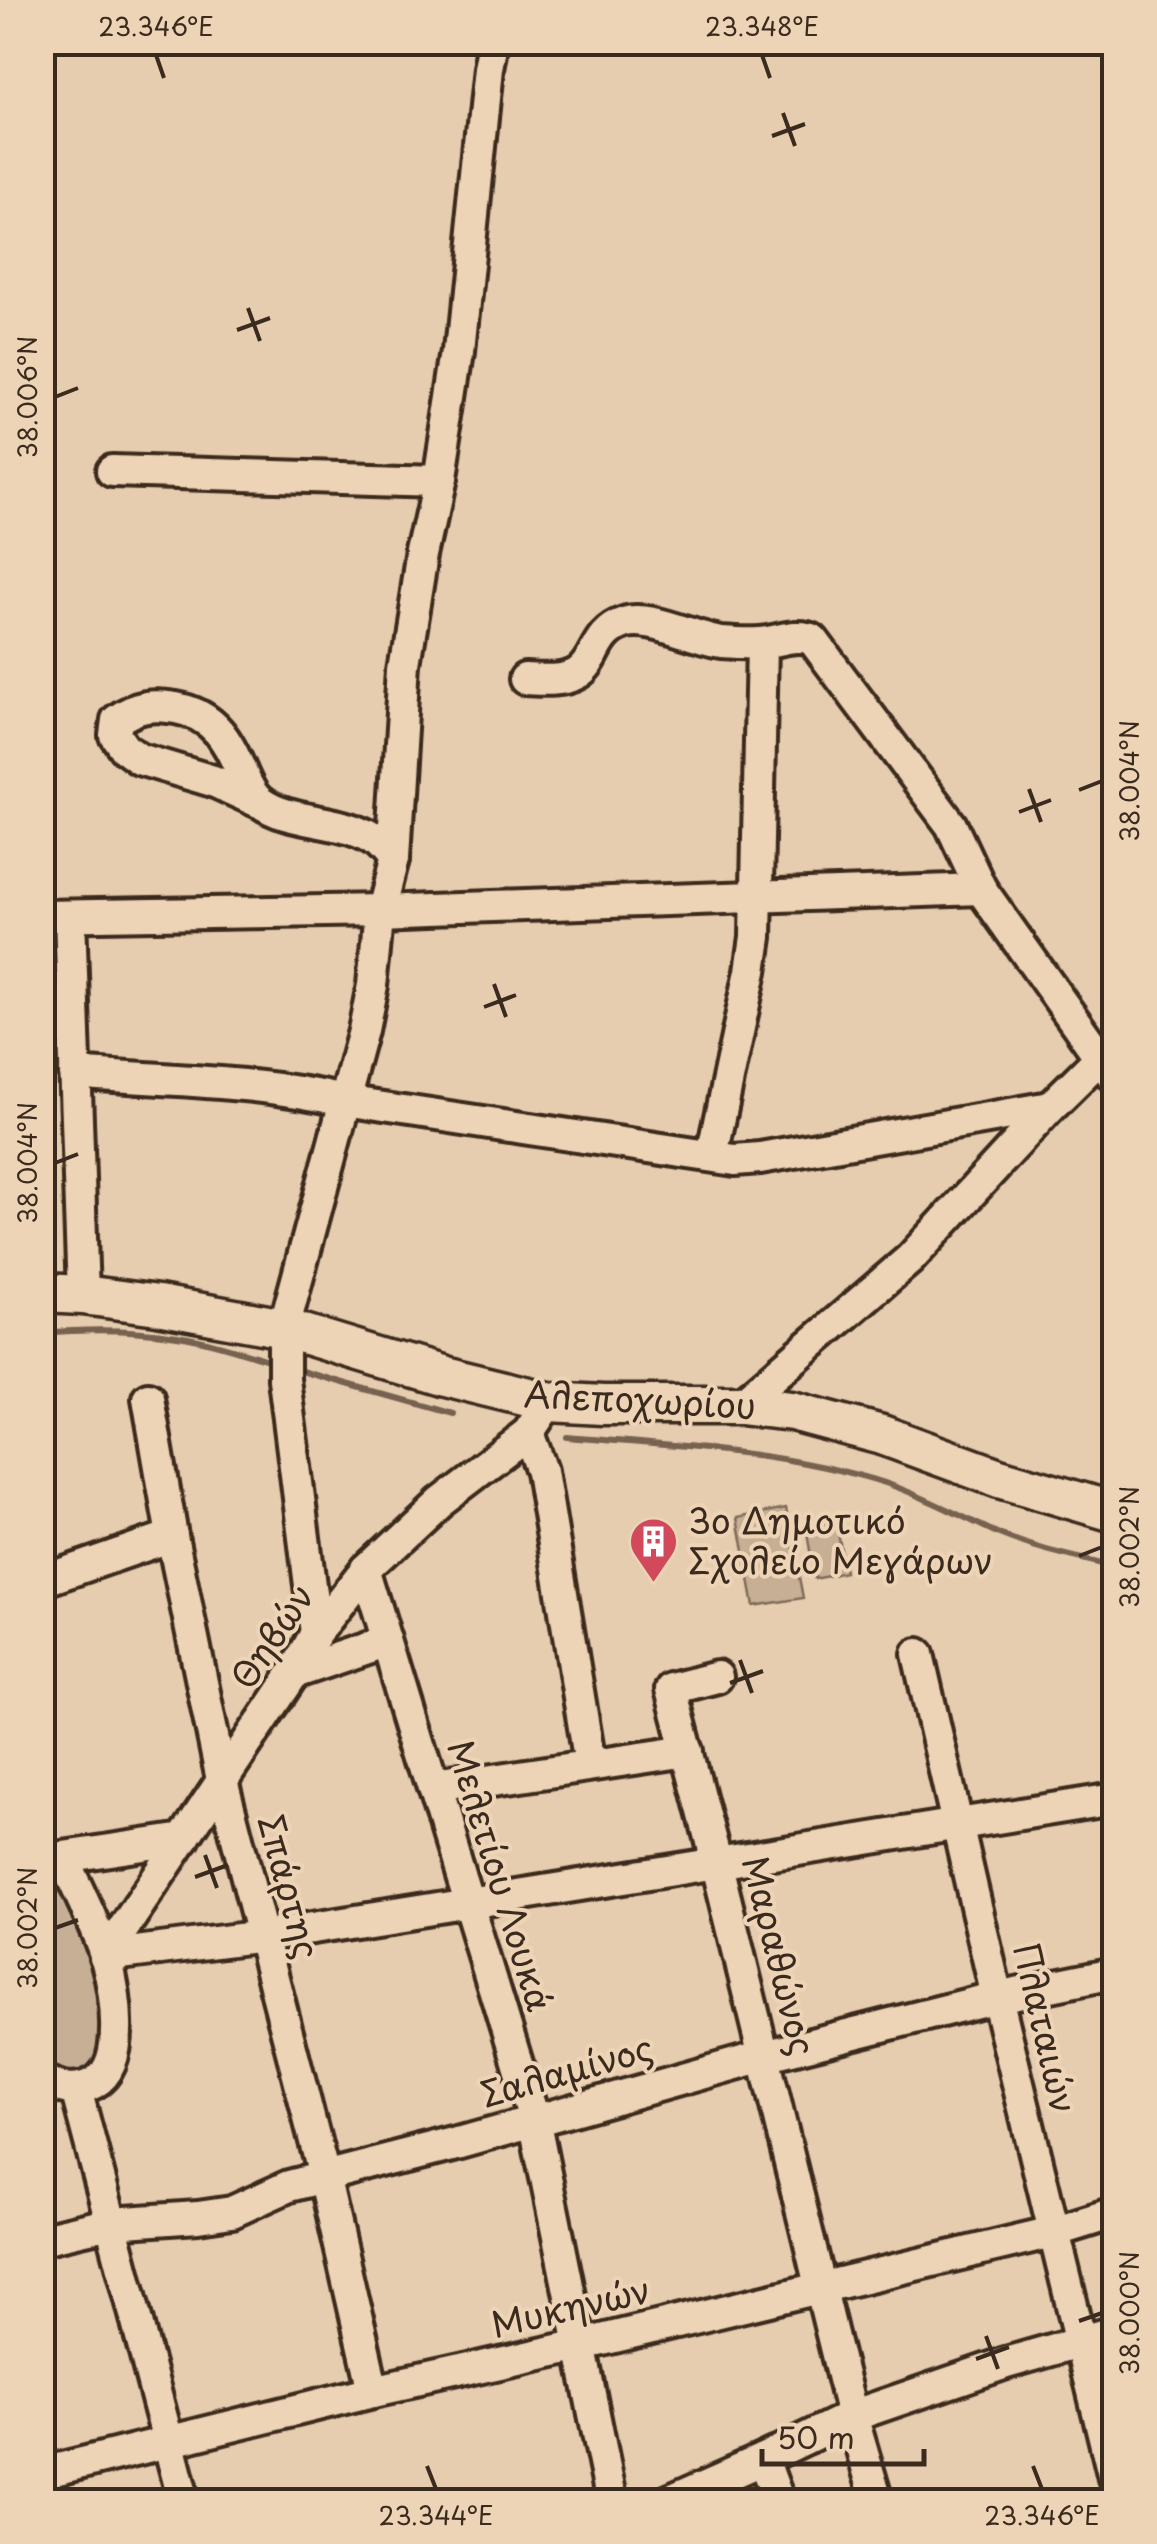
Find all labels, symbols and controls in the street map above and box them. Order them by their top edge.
text: 23.346°E [98,7,214,45]
text: 23.348°E [705,7,819,45]
text: 38.006°N [8,336,46,458]
text: 38.004°N [1110,720,1148,842]
text: 38.004°N [8,1102,46,1224]
street label: Αλεποχωρίου [523,1366,757,1431]
text: 38.002°N [1110,1486,1148,1608]
place label: 3ο Δημοτικό Σχολείο Μεγάρων [688,1493,993,1586]
building icon: 3ο Δημοτικό Σχολείο Μεγάρων [627,1516,679,1584]
street label: Θηβών [216,1572,326,1699]
street label: Μελετίου Λουκά [435,1733,568,2017]
street label: Σπάρτης [246,1808,335,1964]
street label: Μαραθώνος [730,1850,831,2061]
text: 38.002°N [8,1867,46,1989]
street label: Πλαταιών [1001,1937,1092,2118]
street label: Σαλαμίνος [474,2020,659,2119]
text: 38.000°N [1110,2251,1148,2375]
street label: Μυκηνών [486,2262,655,2350]
scale bar [762,2404,924,2466]
text: 50 m [777,2414,855,2459]
text: 23.344°E [379,2496,493,2534]
text: 23.346°E [984,2496,1100,2534]

